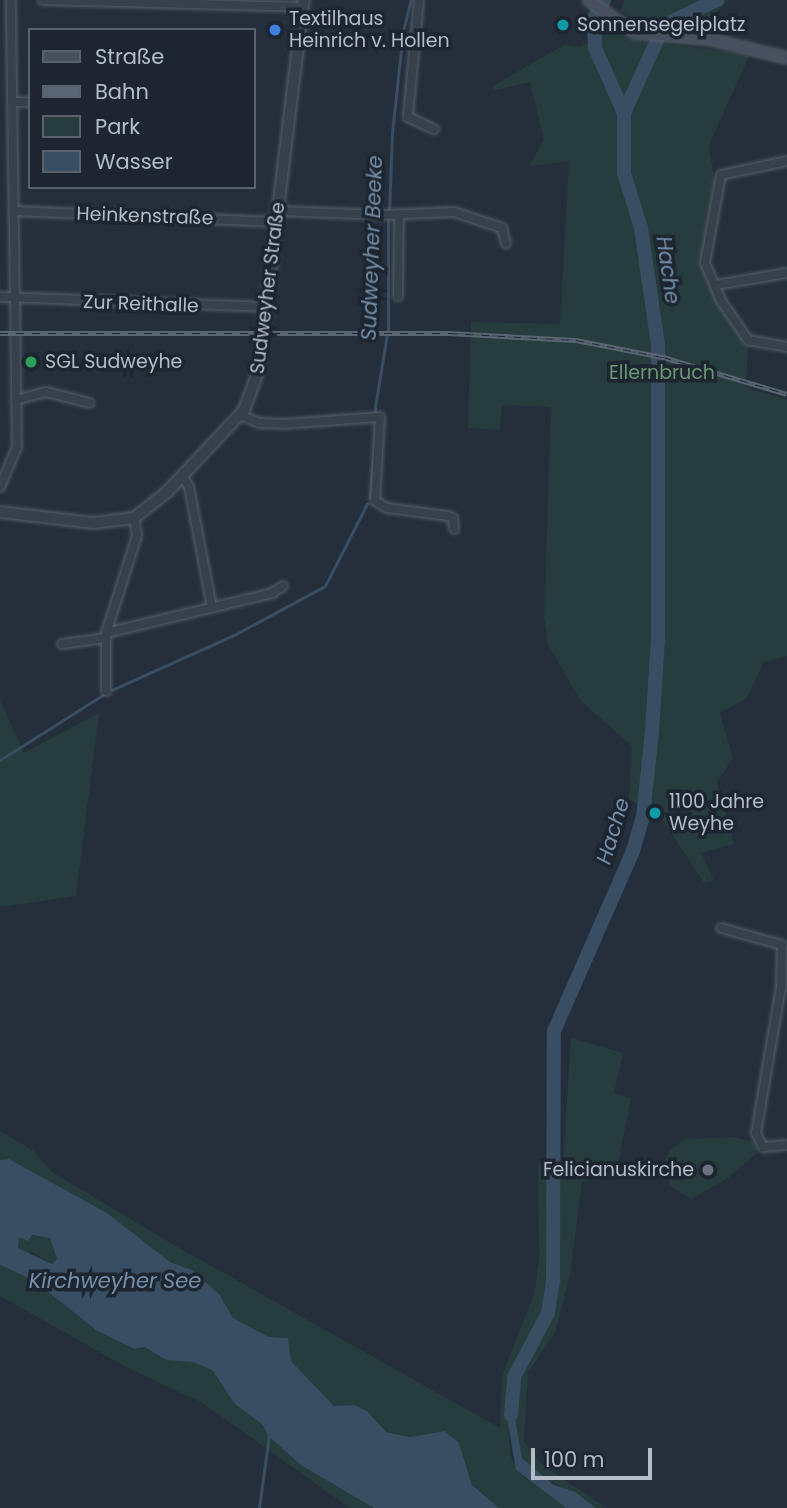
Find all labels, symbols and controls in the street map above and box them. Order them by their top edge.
place label: Textilhaus Heinrich v. Hollen [289,8,450,52]
place label: Sonnensegelplatz [577,14,745,36]
marker: Sonnensegelplatz [555,17,571,33]
marker: Textilhaus Heinrich v. Hollen [267,22,283,38]
legend [28,28,256,189]
text: Straße [95,42,164,71]
text: Bahn [95,77,149,106]
text: Park [95,112,140,141]
text: Wasser [95,147,172,176]
water label: Sudweyher Beeke [356,155,388,341]
street label: Sudweyher Straße [246,201,290,375]
street label: Heinkenstraße [76,202,214,230]
water label: Hache [651,235,685,305]
street label: Zur Reithalle [83,291,199,317]
place label: SGL Sudweyhe [45,351,182,373]
marker: SGL Sudweyhe [23,354,39,370]
park label: Ellernbruch [609,362,715,384]
place label: 1100 Jahre Weyhe [669,791,764,835]
water label: Hache [591,795,635,867]
marker: 1100 Jahre Weyhe [647,805,663,821]
place label: Felicianuskirche [543,1159,694,1181]
marker: Felicianuskirche [700,1162,716,1178]
water label: Kirchweyher See [29,1268,201,1294]
scale bar [535,1434,656,1478]
text: 100 m [544,1445,604,1474]

